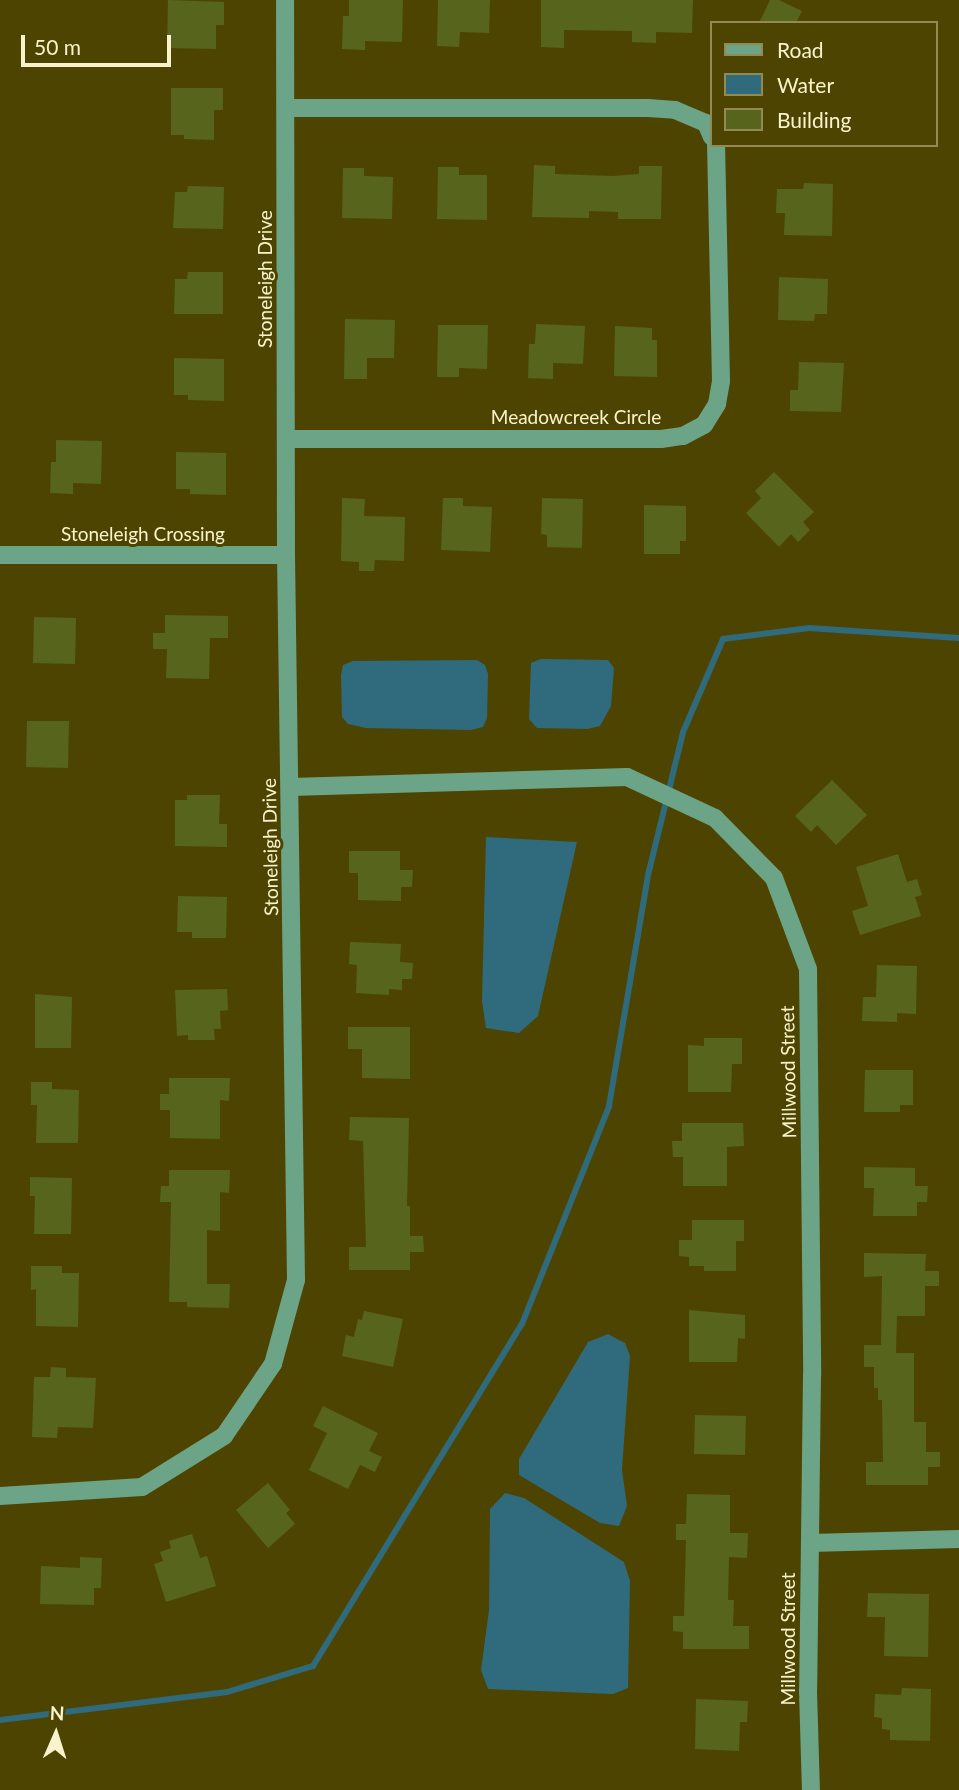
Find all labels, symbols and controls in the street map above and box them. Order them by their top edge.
scale bar [24,21,175,65]
legend [710,21,938,147]
text: 50 m [34,34,81,59]
text: Road [777,37,824,62]
text: Water [777,72,834,97]
text: Building [777,107,852,132]
street label: Stoneleigh Drive [254,210,276,348]
street label: Meadowcreek Circle [491,406,661,428]
street label: Stoneleigh Crossing [61,523,225,545]
street label: Stoneleigh Drive [257,778,283,916]
street label: Millwood Street [775,1005,801,1139]
street label: Millwood Street [777,1573,799,1705]
north arrow [21,1699,91,1769]
text: N [49,1701,65,1724]

